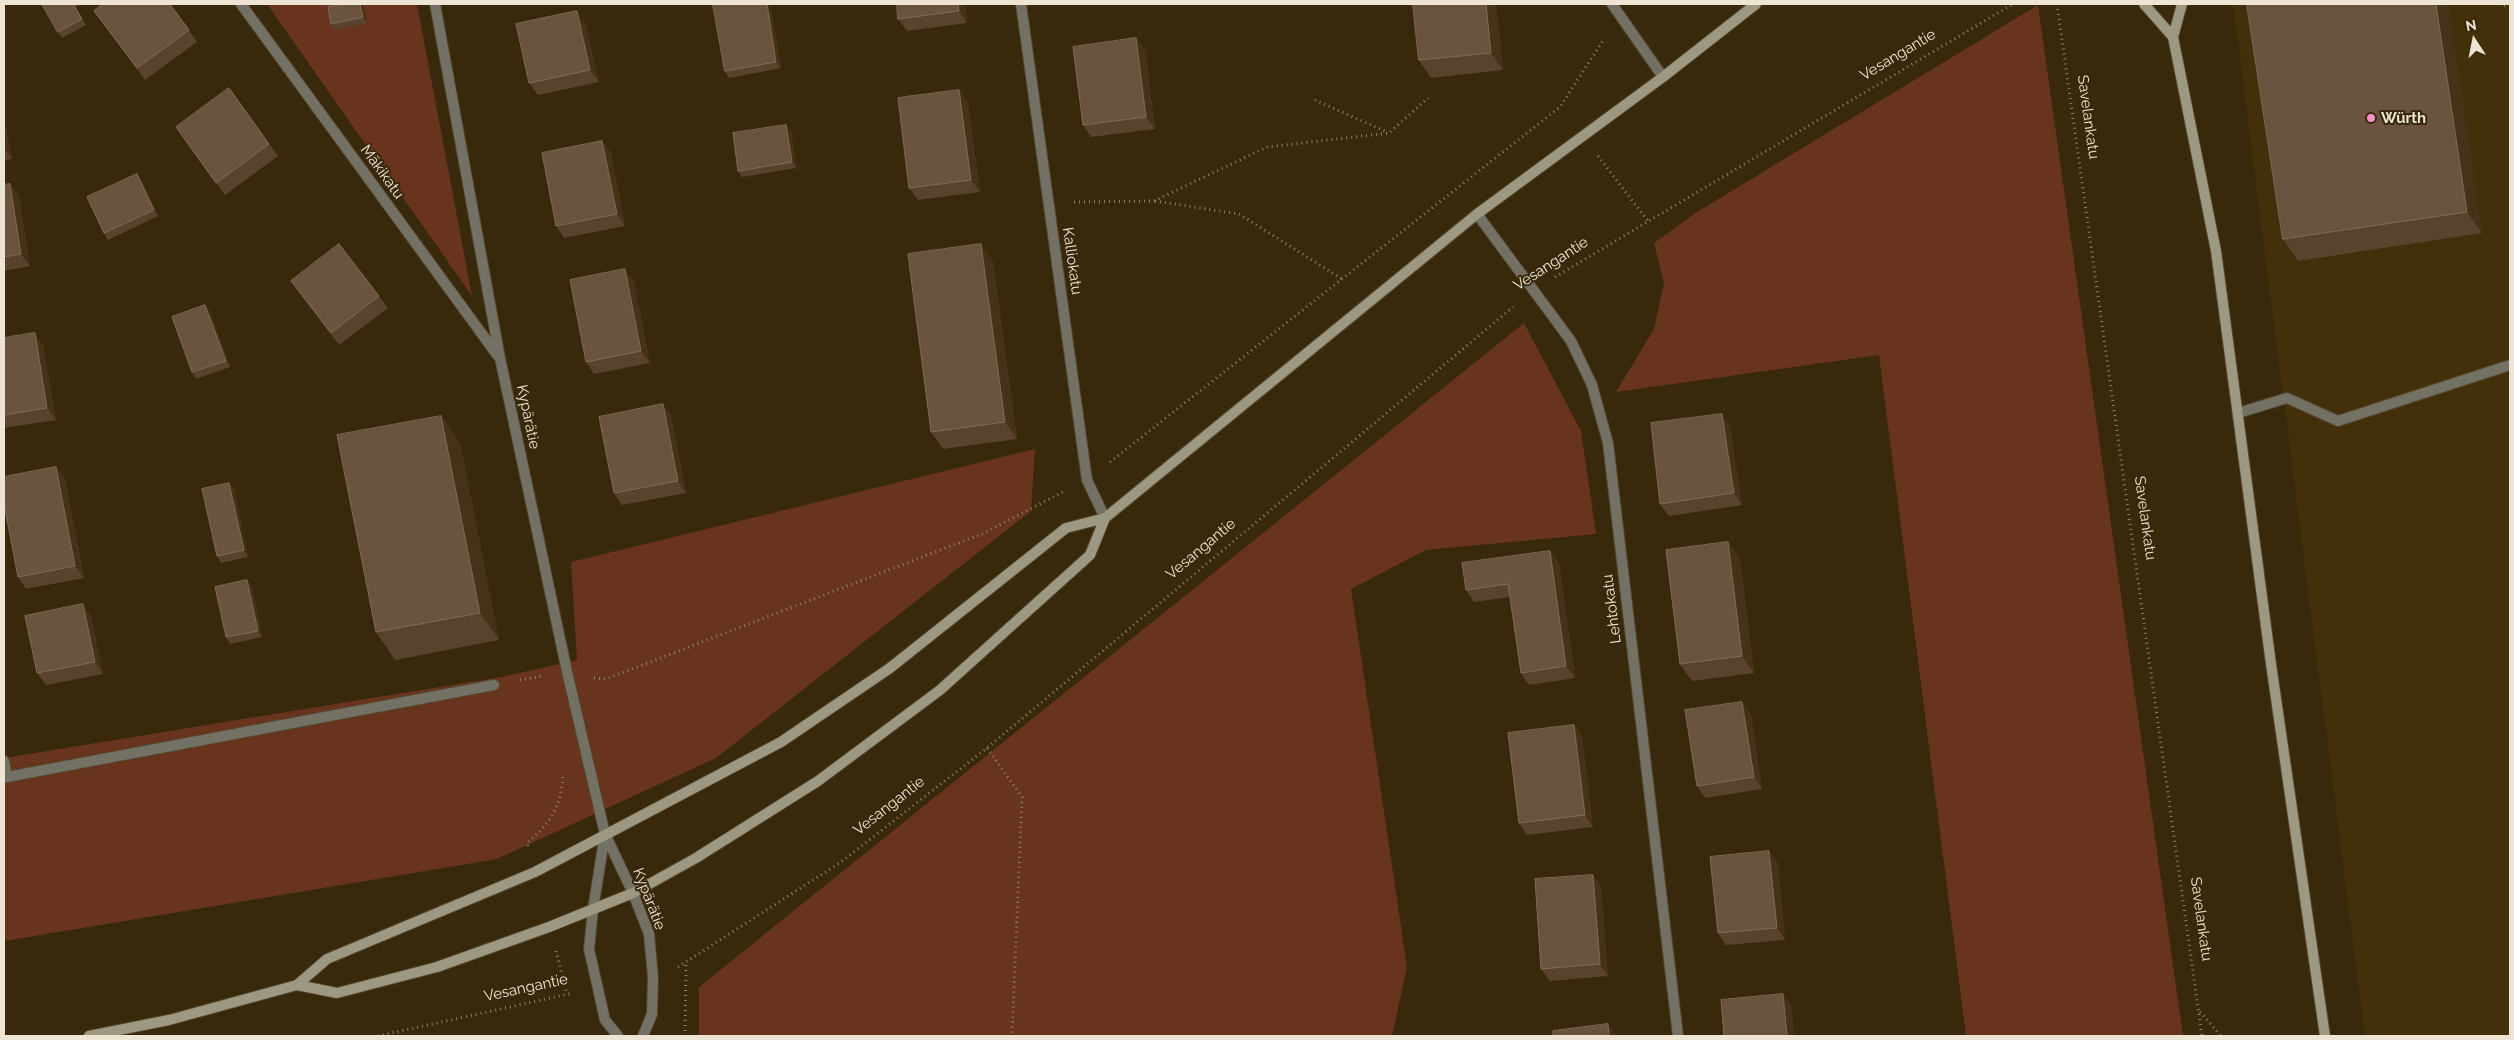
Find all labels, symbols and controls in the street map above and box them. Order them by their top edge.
north arrow [2449,15,2499,65]
text: N [2464,16,2478,34]
street label: Vesangantie [1857,25,1939,85]
street label: Savelankatu [2073,74,2103,160]
place label: Würth [2381,109,2426,127]
marker: Würth [2365,112,2377,124]
street label: Mäkikatu [356,141,408,203]
street label: Kalliokatu [1058,226,1086,296]
street label: Vesangantie [1510,233,1592,295]
street label: Kypärätie [512,383,544,451]
street label: Savelankatu [2130,475,2160,561]
street label: Vesangantie [1163,515,1239,583]
street label: Lehtokatu [1599,573,1625,645]
street label: Vesangantie [850,773,928,839]
street label: Kypärätie [629,865,669,933]
street label: Savelankatu [2186,876,2216,962]
street label: Vesangantie [482,970,570,1006]

